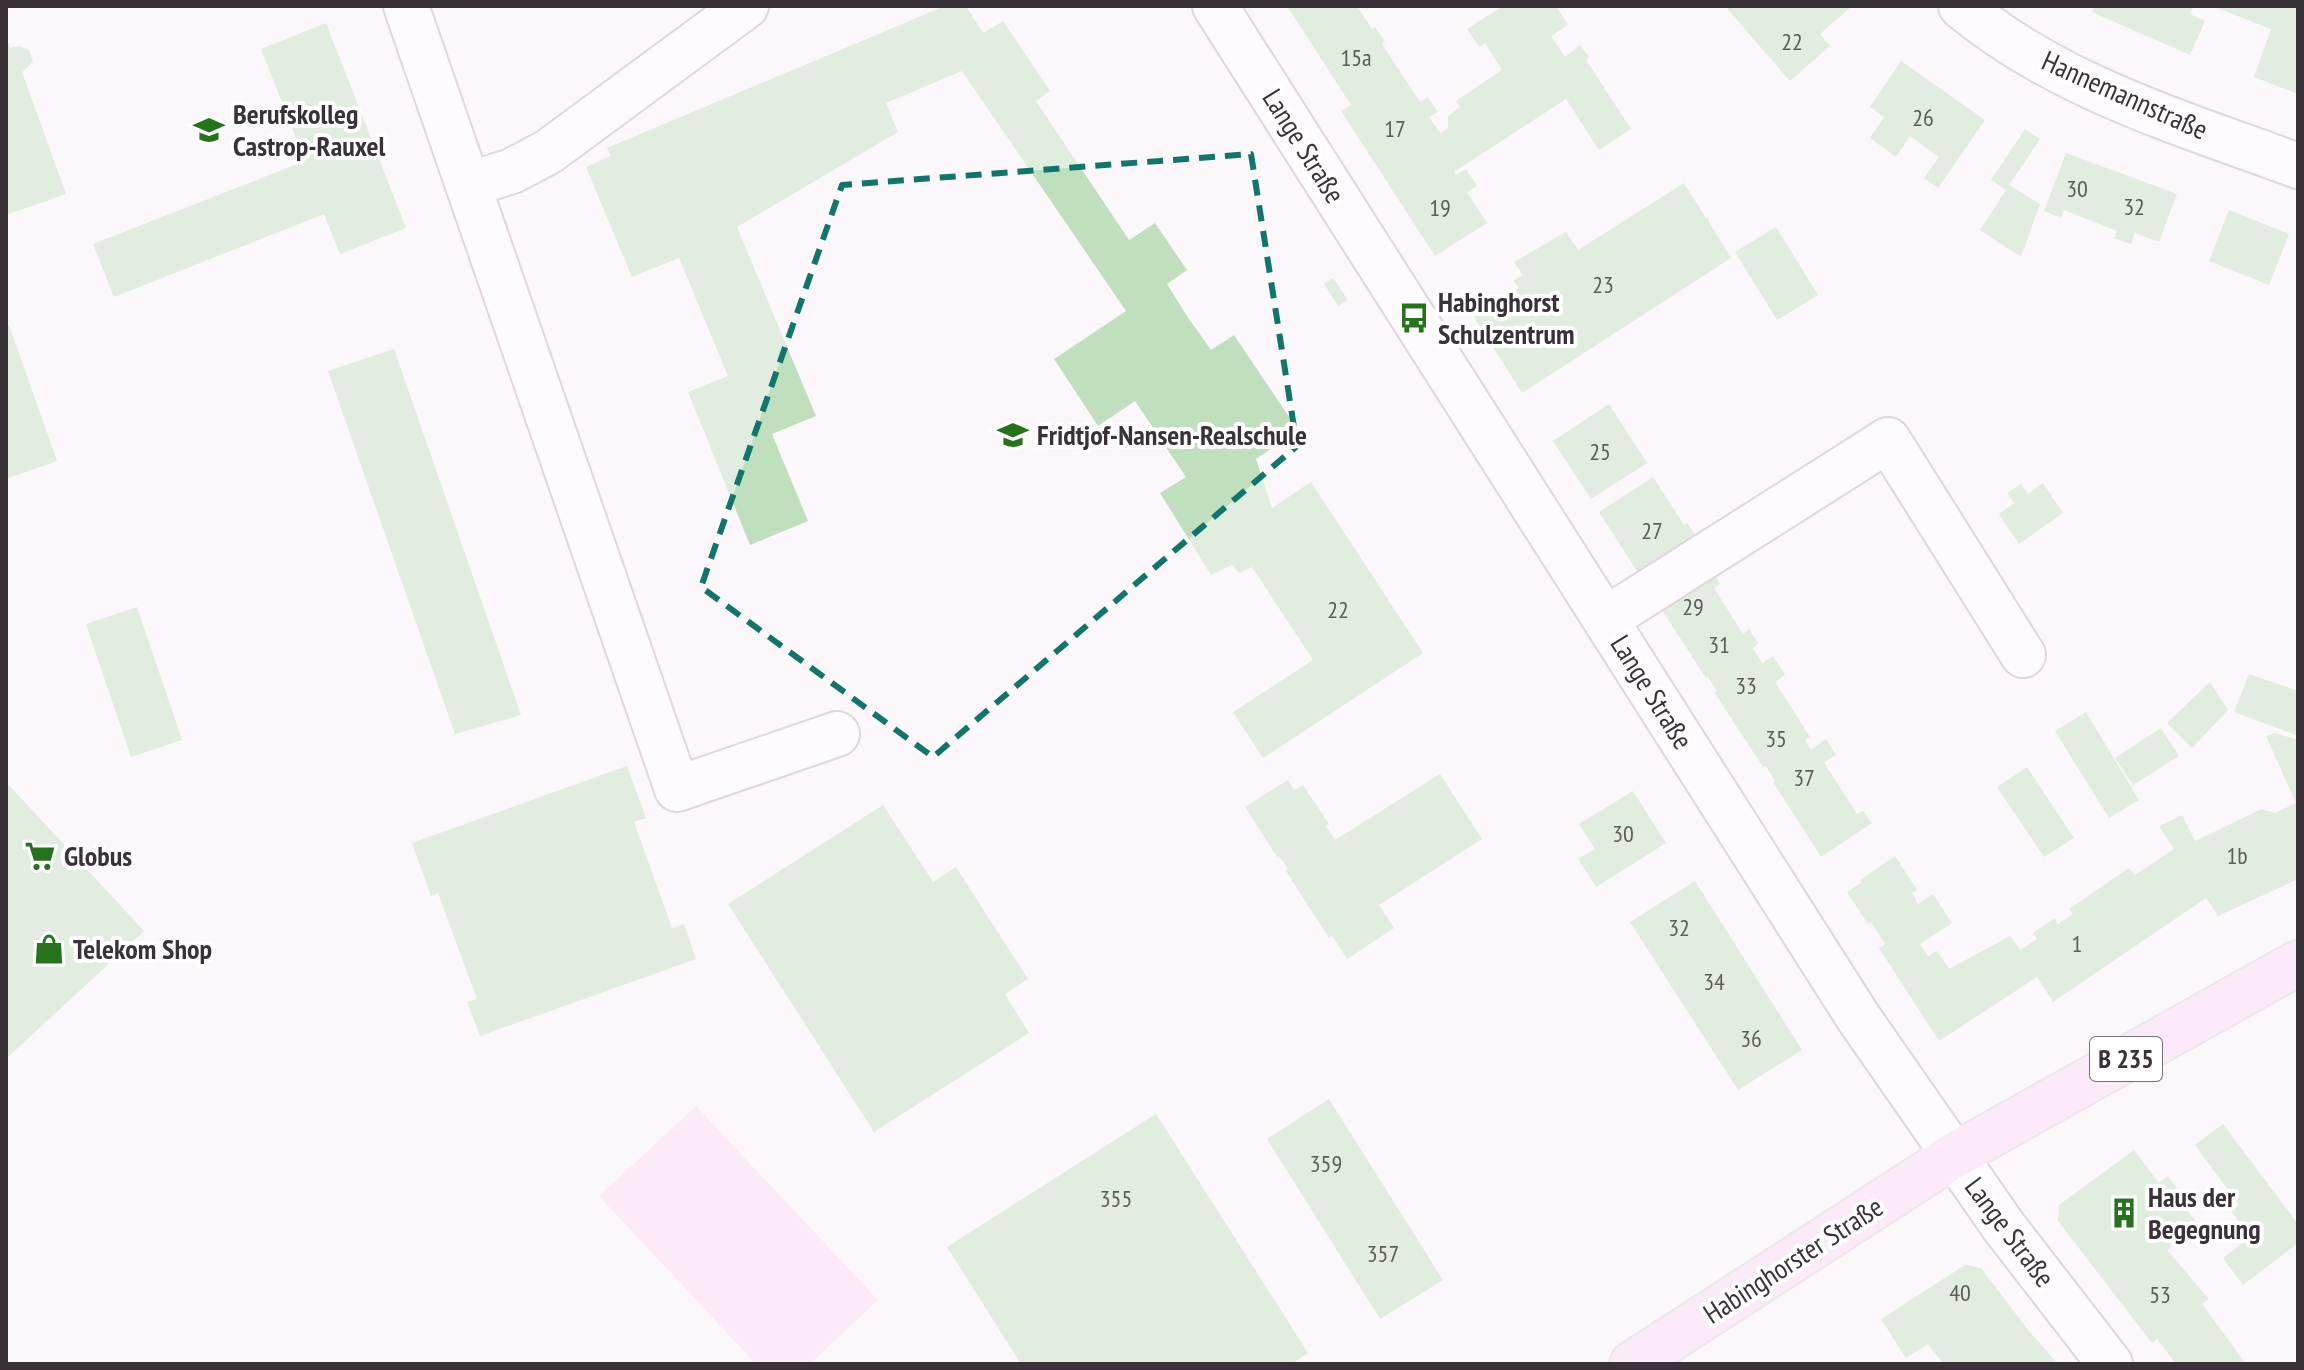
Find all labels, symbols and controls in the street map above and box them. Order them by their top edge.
house number: 22 [1781,26,1803,57]
house number: 15a [1340,42,1372,73]
street label: Hannemannstraße [2037,42,2214,148]
street label: Lange Straße [1255,82,1354,210]
place label: Berufskolleg Castrop-Rauxel [233,95,385,164]
house number: 26 [1912,102,1934,133]
school or university icon: Berufskolleg Castrop-Rauxel [192,113,226,147]
house number: 17 [1384,113,1406,144]
house number: 30 [2066,173,2088,204]
house number: 32 [2123,191,2145,222]
house number: 19 [1429,192,1451,223]
house number: 23 [1592,269,1614,300]
place label: Habinghorst Schulzentrum [1438,283,1574,352]
bus stop icon: Habinghorst Schulzentrum [1397,301,1431,335]
place label: Fridtjof-Nansen-Realschule [1037,416,1307,453]
school or university icon: Fridtjof-Nansen-Realschule [996,418,1030,452]
house number: 25 [1589,436,1611,467]
house number: 27 [1641,515,1663,546]
house number: 29 [1682,591,1704,622]
house number: 22 [1327,594,1349,625]
street label: Lange Straße [1603,628,1702,756]
house number: 31 [1708,629,1730,660]
house number: 33 [1735,670,1757,701]
house number: 35 [1765,723,1787,754]
house number: 37 [1793,762,1815,793]
house number: 30 [1612,818,1634,849]
place label: Globus [64,837,132,874]
supermarket icon: Globus [23,839,57,873]
house number: 1b [2226,840,2248,871]
house number: 32 [1668,912,1690,943]
house number: 1 [2072,928,2082,959]
place label: Telekom Shop [73,930,212,967]
shop icon: Telekom Shop [32,932,66,966]
house number: 34 [1703,966,1725,997]
house number: 36 [1740,1023,1762,1054]
road number: B 235 [2090,1037,2162,1081]
house number: 359 [1310,1148,1342,1179]
street label: Lange Straße [1957,1169,2064,1294]
place label: Haus der Begegnung [2148,1178,2261,1247]
house number: 355 [1100,1183,1132,1214]
street label: Habinghorster Straße [1696,1188,1890,1331]
building icon: Haus der Begegnung [2107,1196,2141,1230]
house number: 357 [1367,1238,1399,1269]
house number: 40 [1949,1277,1971,1308]
house number: 53 [2149,1279,2171,1310]

